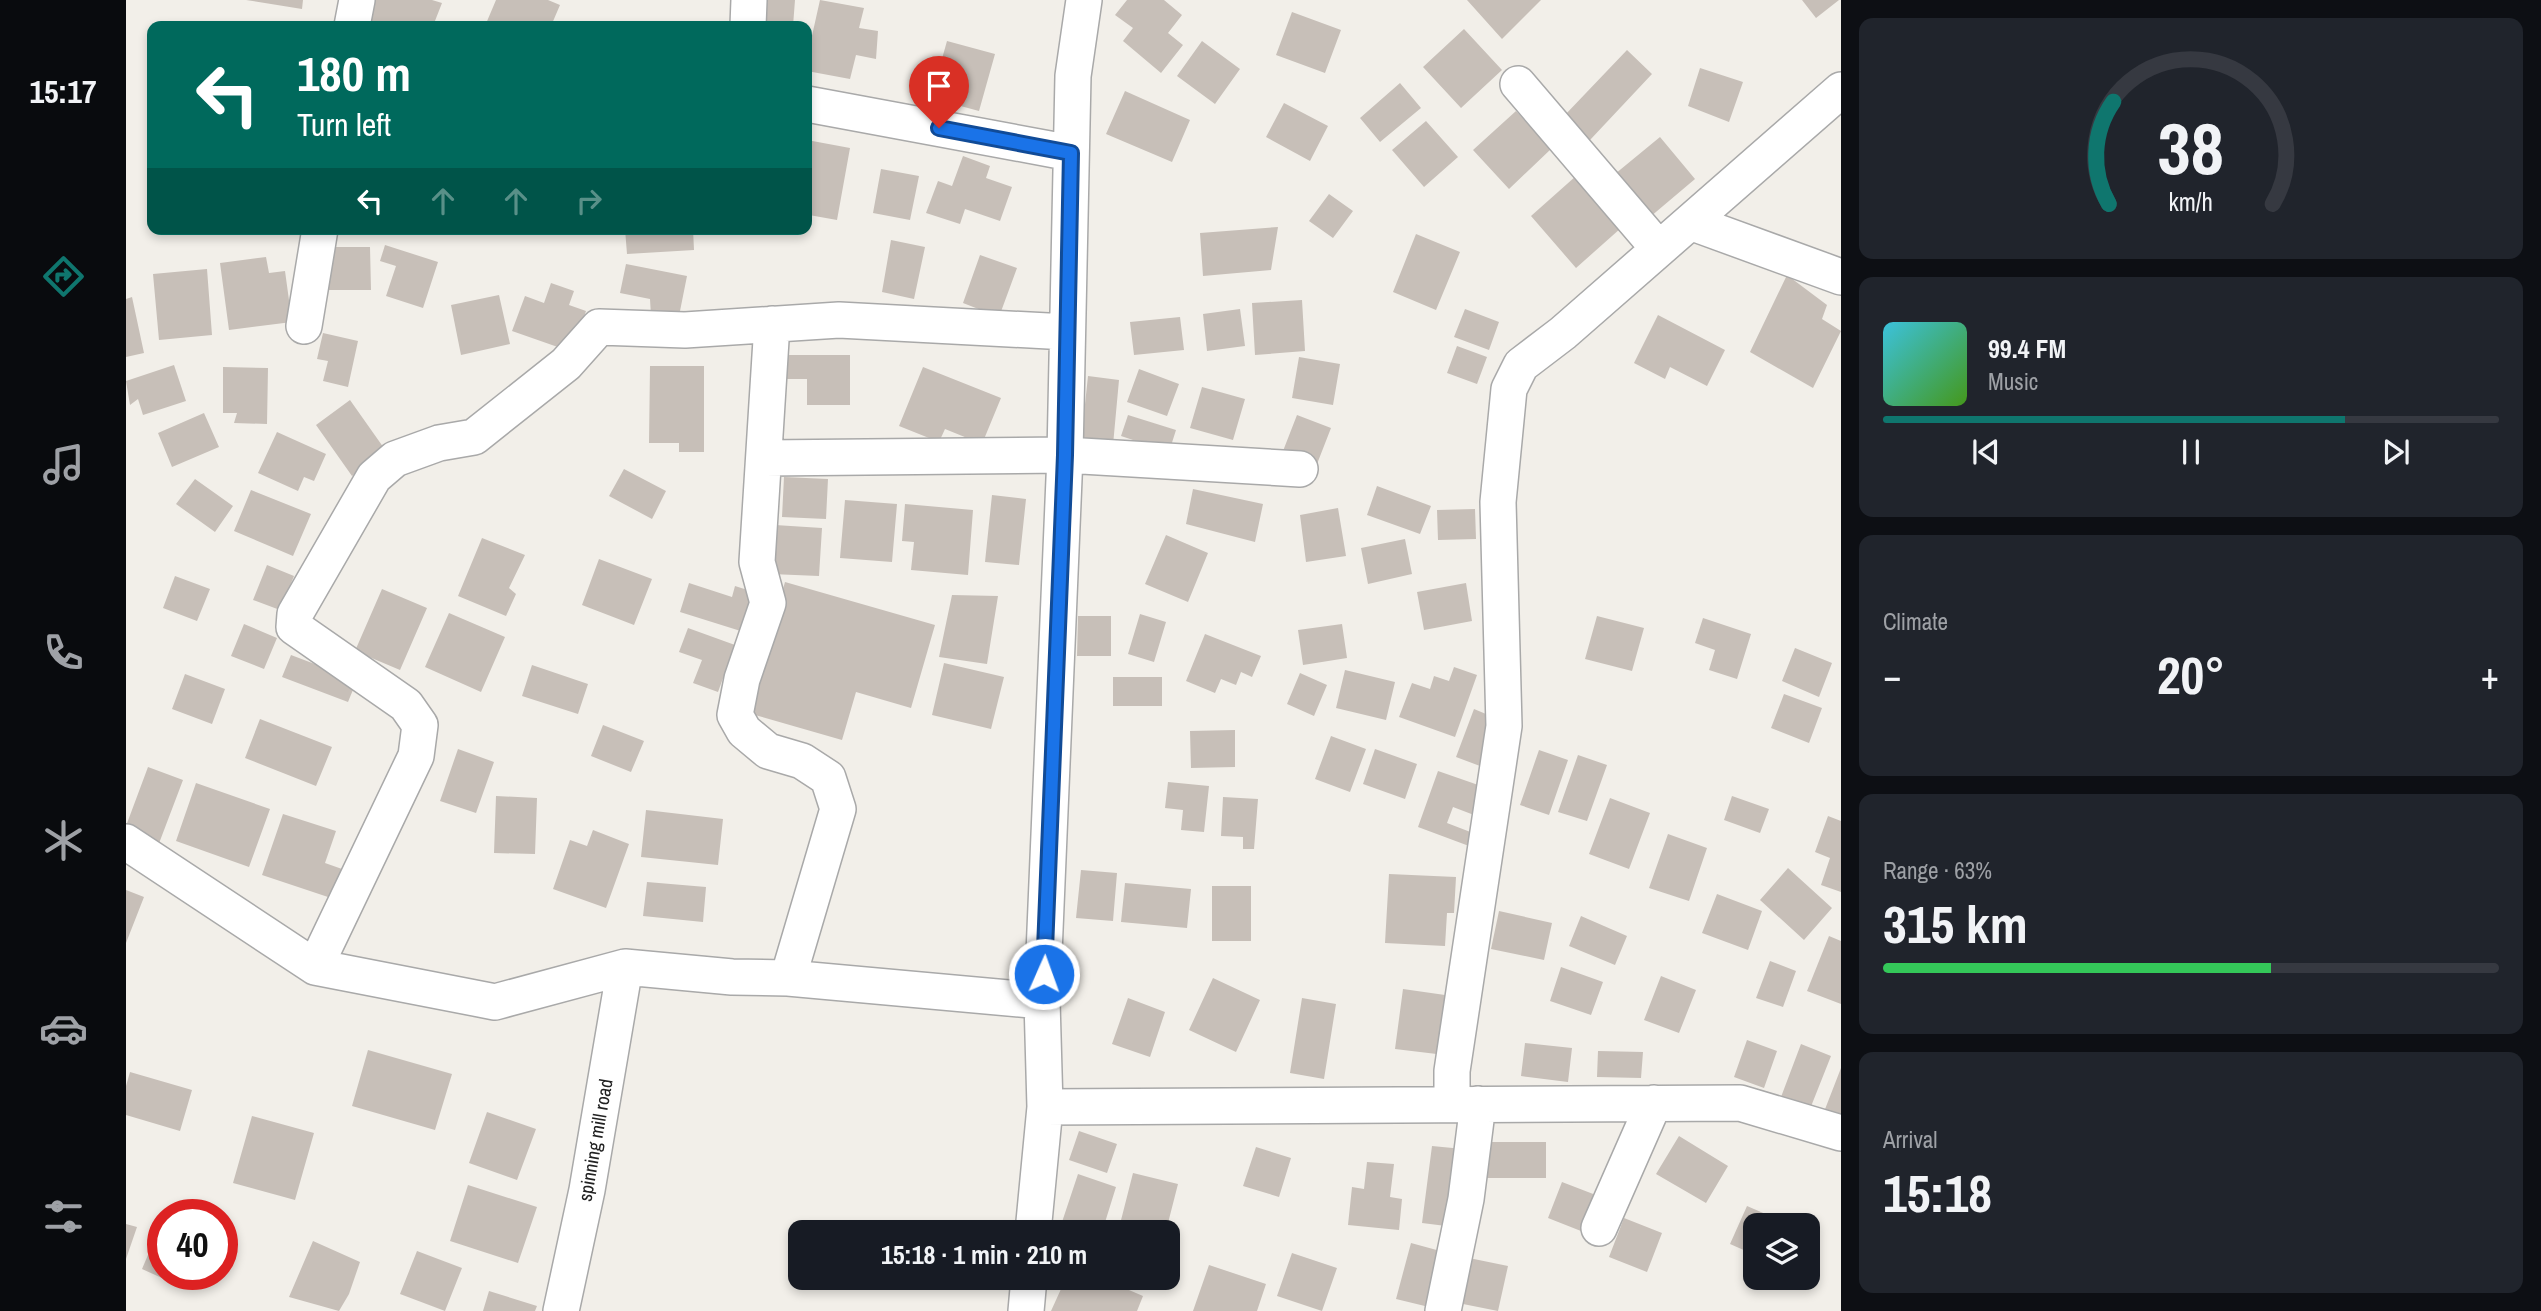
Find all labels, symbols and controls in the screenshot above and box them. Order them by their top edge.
text: 180 m [297,40,411,106]
icon: left [182,49,273,140]
pin [909,56,969,128]
icon: arrive [920,67,958,105]
text: 15:17 [29,70,97,113]
text: 38 [2158,100,2224,198]
text: Turn left [297,103,391,146]
icon: left [351,182,389,220]
icon: ahead [424,182,462,220]
icon: ahead [497,182,535,220]
icon: right [570,182,608,220]
text: km/h [2169,185,2213,219]
icon: directions [39,252,88,301]
text: 99.4 FM [1988,331,2066,366]
text: Music [1988,366,2038,397]
icon: previous [1967,433,2005,471]
icon: pause [2172,433,2210,471]
icon: next [2377,433,2415,471]
icon: music [39,440,88,489]
text: Climate [1883,606,1948,637]
icon: phone [39,628,88,677]
text: 20° [2157,640,2225,710]
text: − [1883,650,1901,701]
text: + [2481,650,2499,701]
icon: climate [39,816,88,865]
text: Range · 63% [1883,855,1992,886]
text: 315 km [1883,889,2028,959]
position arrow [1007,937,1081,1011]
icon: car [39,1004,88,1053]
street label: spinning mill road [571,1077,619,1203]
text: Arrival [1883,1124,1938,1155]
text: 15:18 [1883,1158,1992,1228]
icon: filters [39,1192,88,1241]
speed limit sign: 40 [147,1199,238,1290]
map controls [1743,1213,1820,1290]
button: layers [1743,1213,1820,1290]
text: 15:18 · 1 min · 210 m [881,1237,1087,1272]

